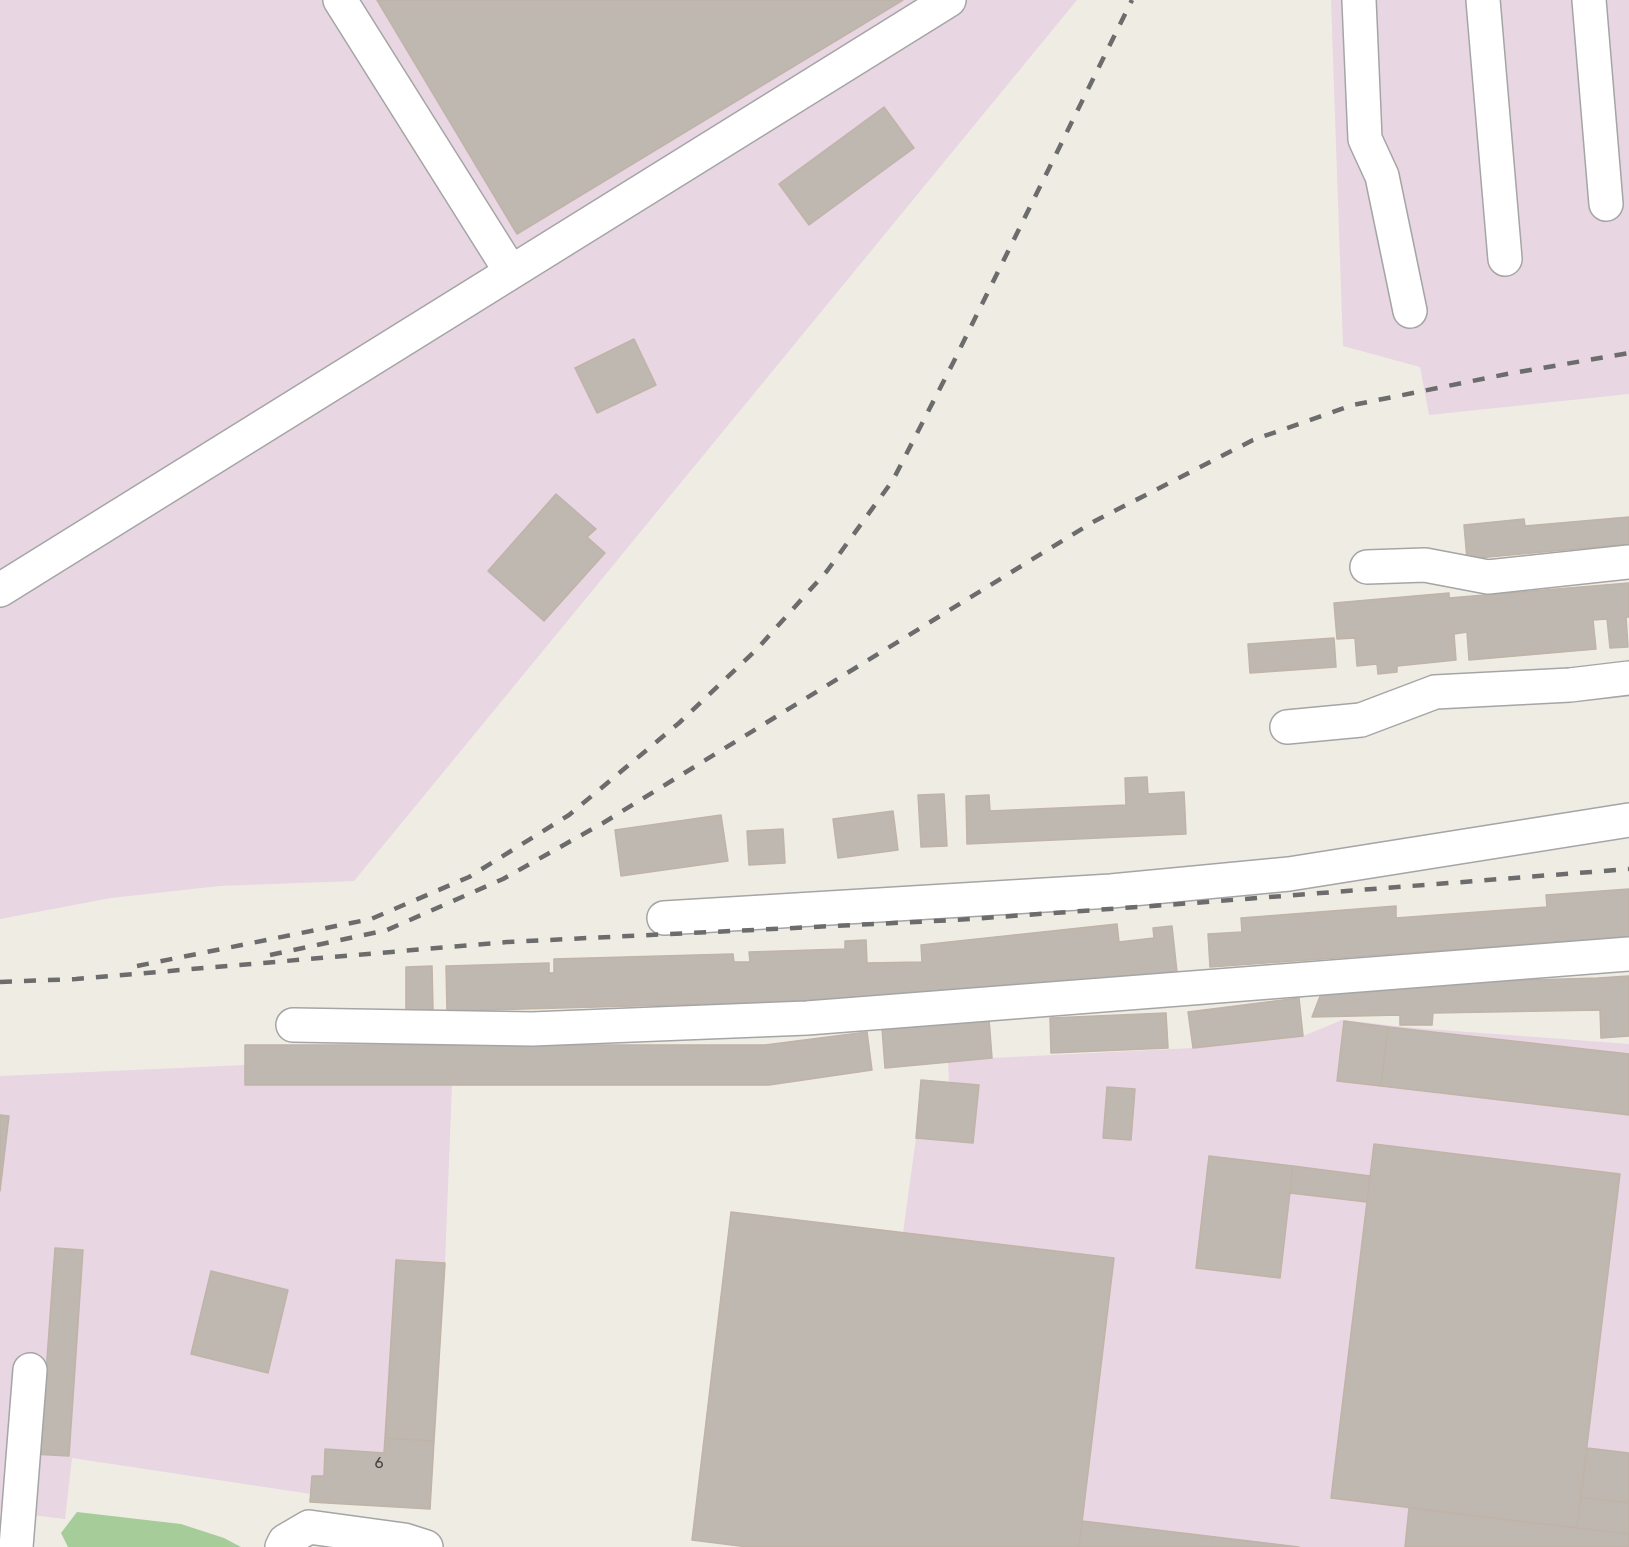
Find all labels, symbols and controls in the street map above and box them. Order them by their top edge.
house number: 6 [374,1455,384,1473]

